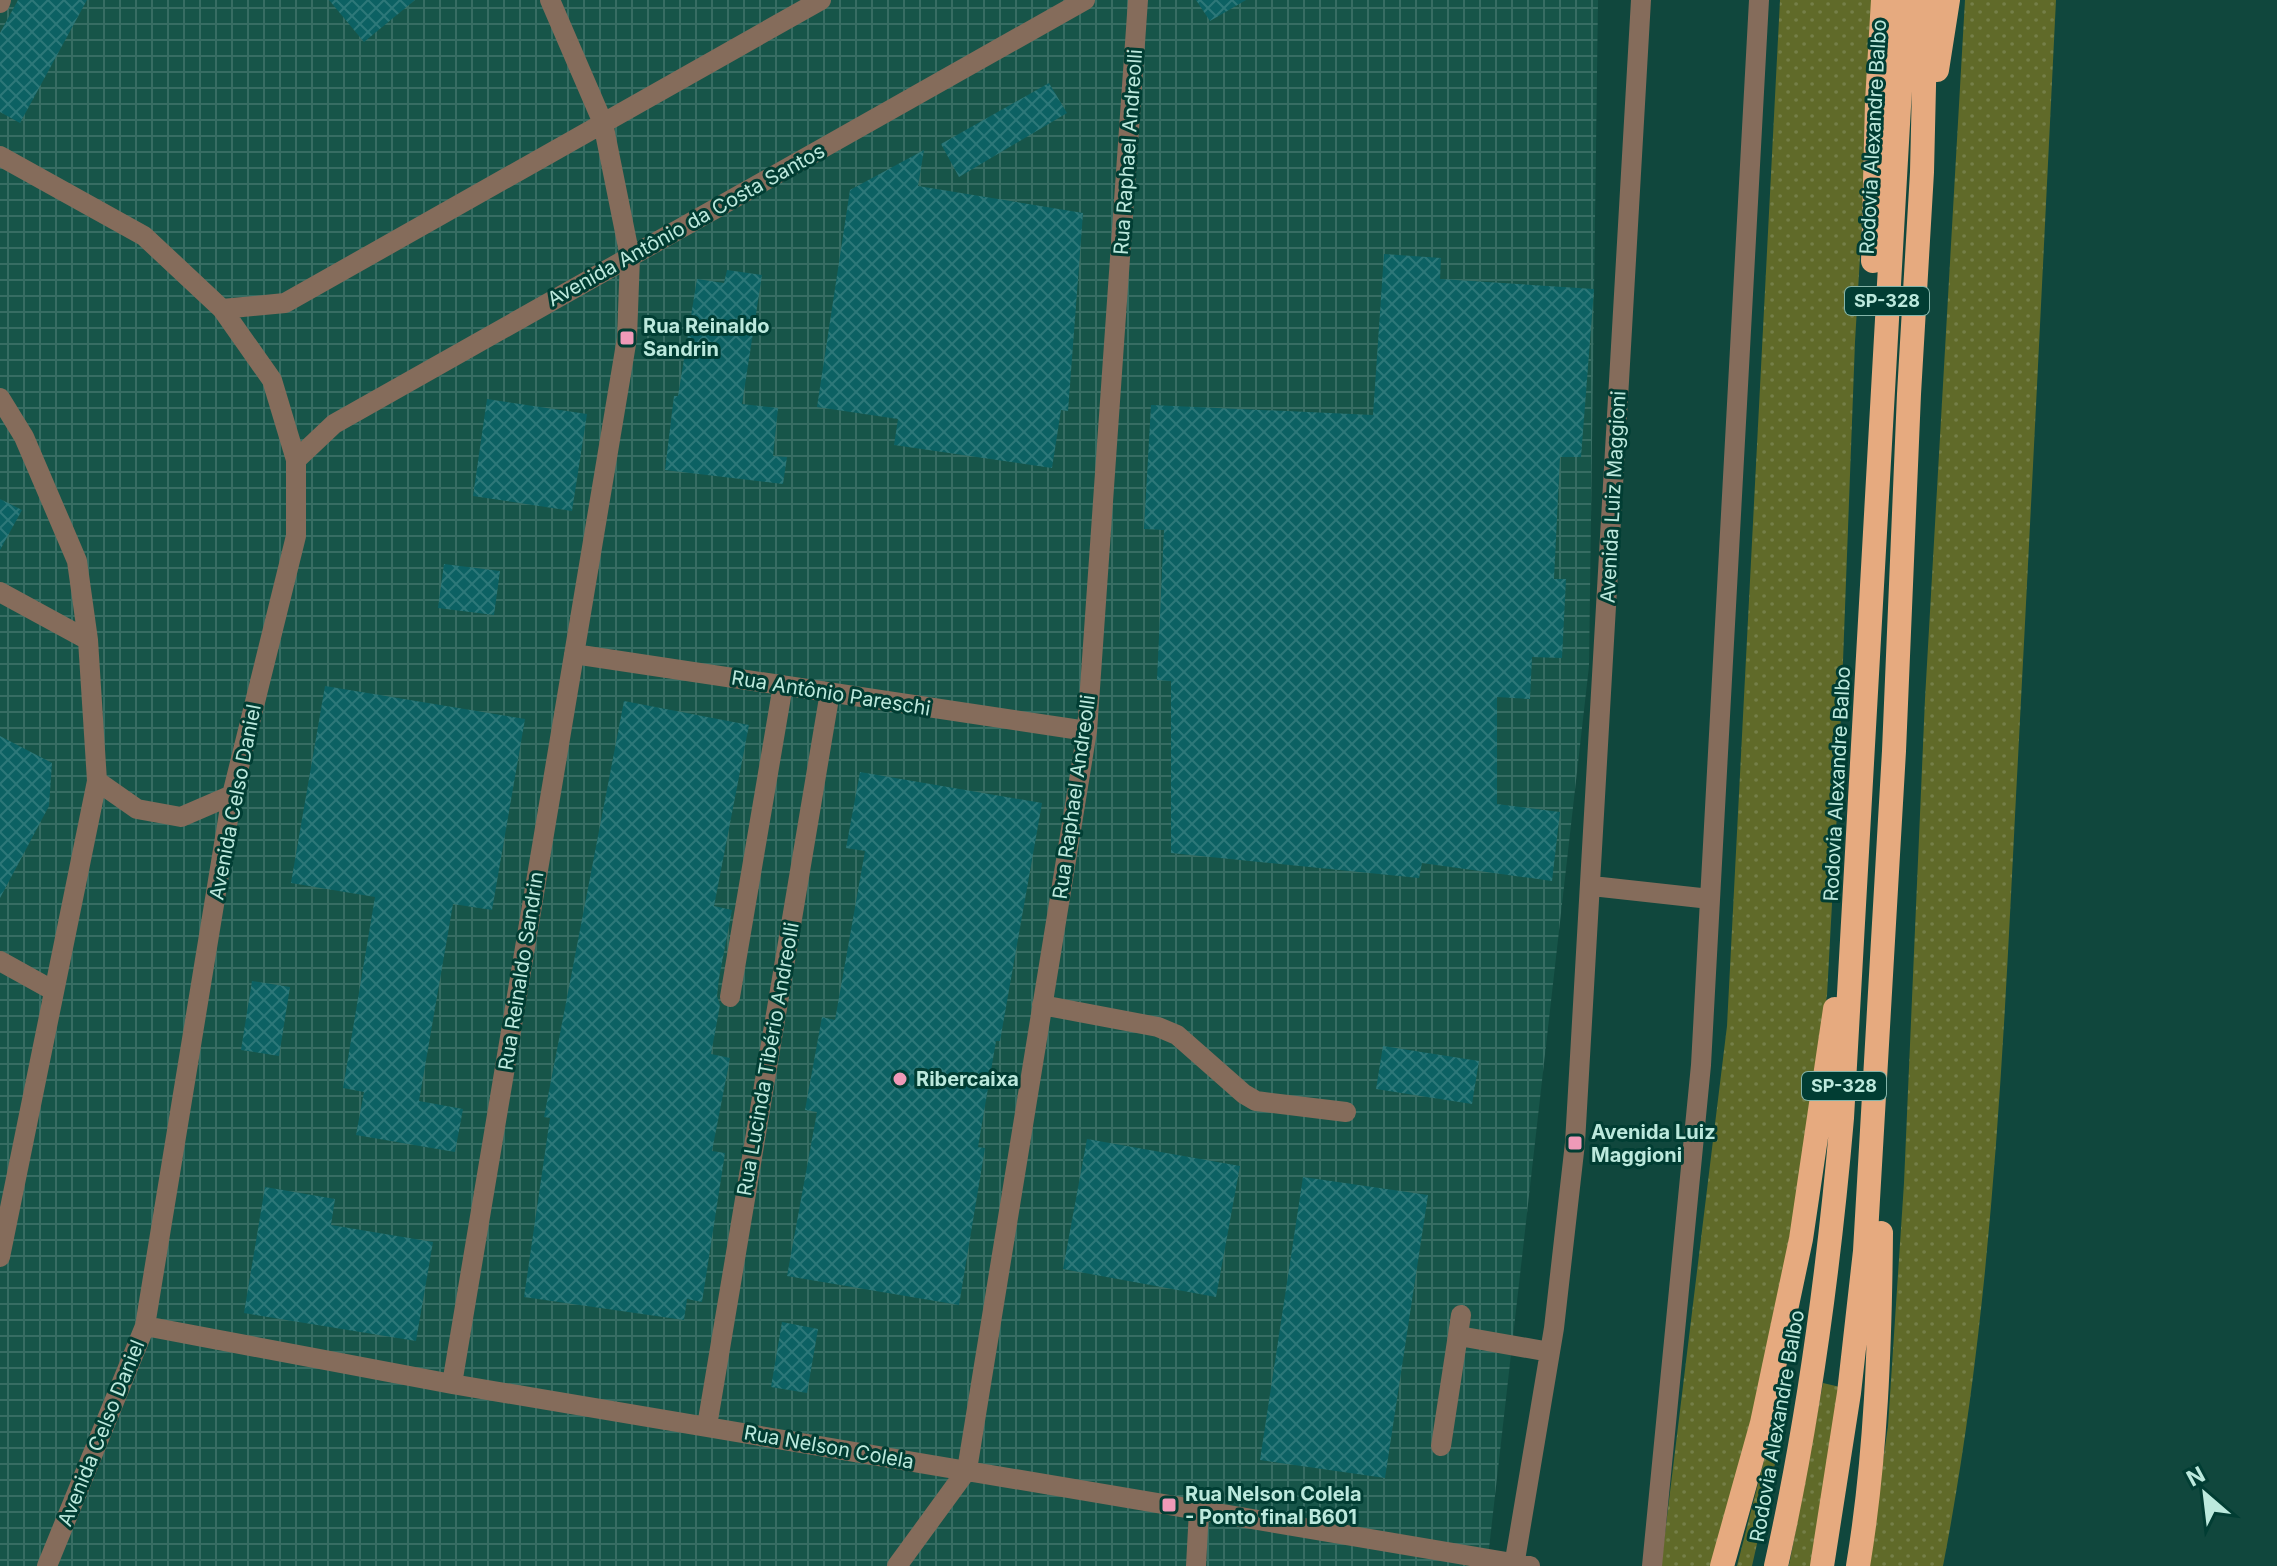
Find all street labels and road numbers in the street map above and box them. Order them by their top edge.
street label: Rodovia Alexandre Balbo [1855,19,1891,255]
street label: Rua Raphael Andreolli [1109,48,1147,256]
street label: Avenida Antônio da Costa Santos [543,139,829,311]
road number: SP-328 [1845,287,1929,315]
street label: Avenida Luiz Maggioni [1595,390,1631,604]
street label: Rua Antônio Pareschi [730,665,932,721]
street label: Rodovia Alexandre Balbo [1819,666,1855,902]
street label: Rua Raphael Andreolli [1048,693,1100,901]
street label: Avenida Celso Daniel [204,702,266,902]
street label: Rua Reinaldo Sandrin [493,870,549,1072]
street label: Rua Lucinda Tibério Andreolli [732,920,804,1198]
road number: SP-328 [1802,1072,1886,1100]
street label: Rodovia Alexandre Balbo [1745,1308,1809,1544]
street label: Avenida Celso Daniel [53,1336,149,1530]
street label: Rua Nelson Colela [742,1420,916,1474]

